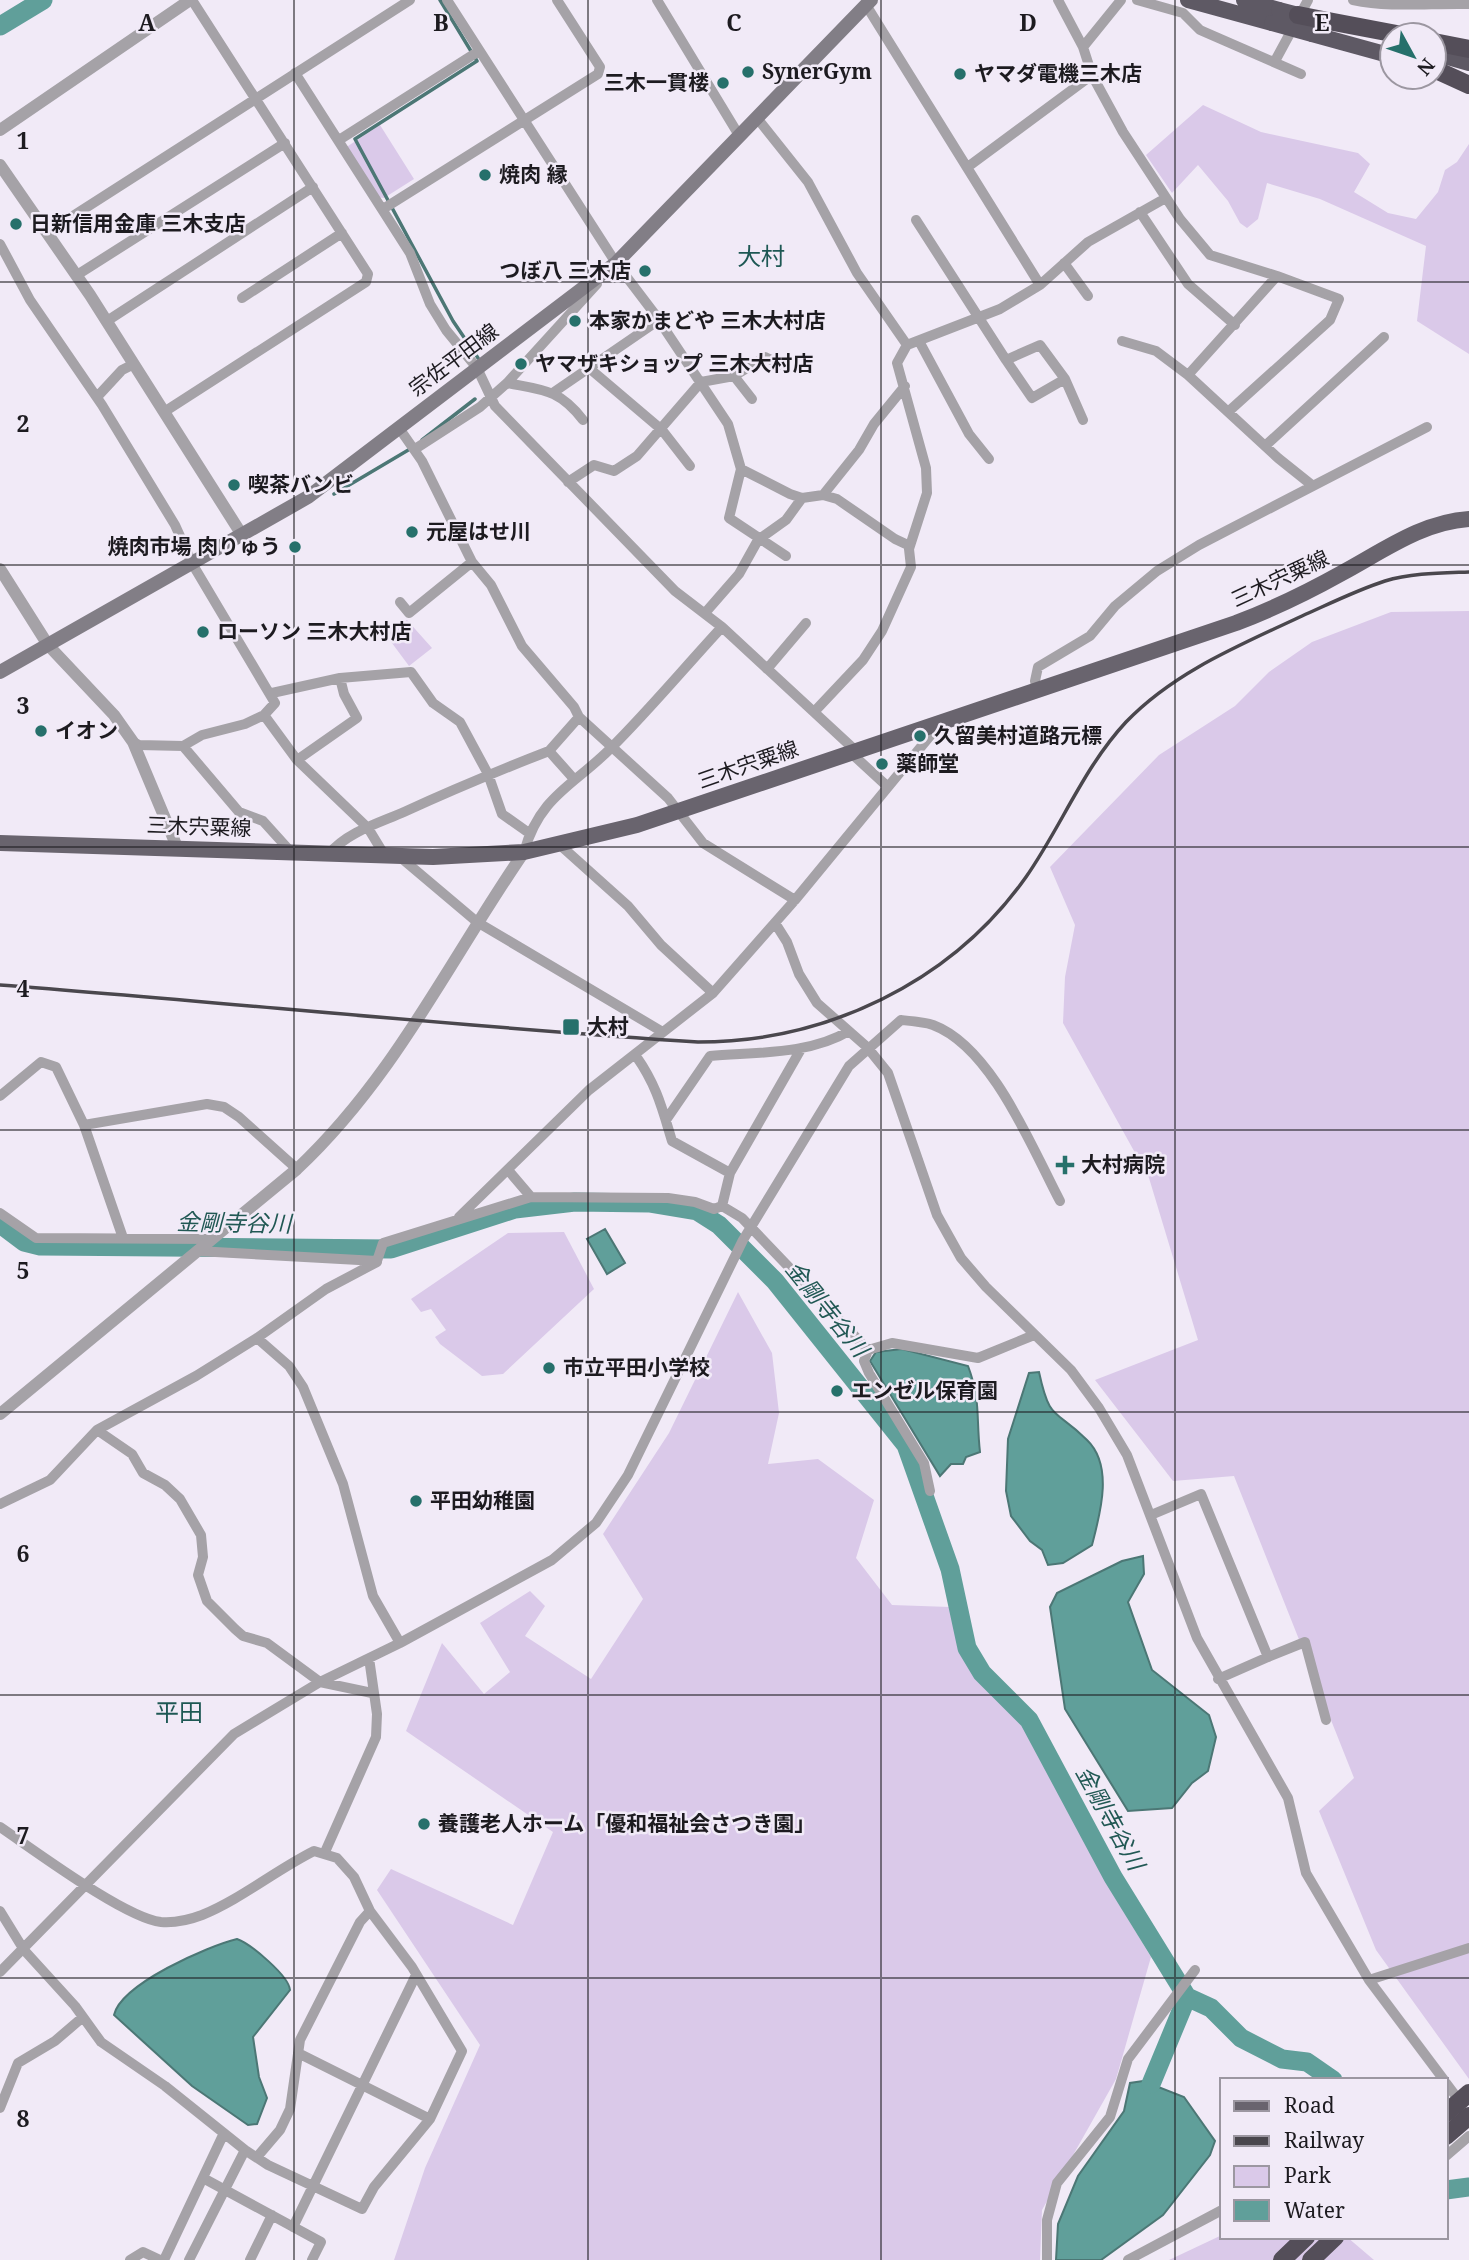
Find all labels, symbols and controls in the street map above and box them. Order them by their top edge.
text: A [138,6,156,38]
text: B [433,6,449,38]
text: C [726,6,742,38]
text: D [1019,6,1037,38]
text: E [1314,6,1330,38]
north arrow [1378,21,1448,91]
text: N [1411,53,1441,81]
place label: SynerGym [762,57,872,85]
place label: ヤマダ電機三木店 [974,59,1142,87]
marker: SynerGym [740,64,756,80]
marker: ヤマダ電機三木店 [952,66,968,82]
place label: 三木一貫楼 [604,68,709,96]
marker: 三木一貫楼 [715,75,731,91]
text: 1 [17,124,30,156]
place label: 焼肉 縁 [499,160,567,188]
marker: 焼肉 縁 [477,167,493,183]
place label: 日新信用金庫 三木支店 [30,209,245,237]
marker: 日新信用金庫 三木支店 [8,216,24,232]
district label: 大村 [737,239,785,272]
place label: つぼ八 三木店 [500,256,631,284]
marker: つぼ八 三木店 [637,263,653,279]
place label: 本家かまどや 三木大村店 [589,306,825,334]
marker: 本家かまどや 三木大村店 [567,313,583,329]
street label: 宗佐平田線 [403,316,504,402]
place label: ヤマザキショップ 三木大村店 [535,349,813,377]
marker: ヤマザキショップ 三木大村店 [513,356,529,372]
text: 2 [17,407,30,439]
place label: 喫茶バンビ [248,470,354,498]
marker: 喫茶バンビ [226,477,242,493]
place label: 元屋はせ川 [426,517,531,545]
marker: 元屋はせ川 [404,524,420,540]
place label: 焼肉市場 肉りゅう [108,532,281,560]
marker: 焼肉市場 肉りゅう [287,539,303,555]
street label: 三木宍粟線 [1226,543,1333,613]
place label: ローソン 三木大村店 [217,617,411,645]
marker: ローソン 三木大村店 [195,624,211,640]
text: 3 [17,689,30,721]
place label: イオン [55,716,118,744]
place label: 久留美村道路元標 [934,721,1102,749]
marker: イオン [33,723,49,739]
marker: 久留美村道路元標 [912,728,928,744]
street label: 三木宍粟線 [693,734,802,794]
place label: 薬師堂 [896,749,959,777]
marker: 薬師堂 [874,756,890,772]
street label: 三木宍粟線 [146,810,252,842]
text: 4 [17,972,30,1004]
place label: 大村 [587,1012,629,1040]
marker: 大村 [561,1017,581,1037]
place label: 大村病院 [1081,1150,1165,1178]
marker: 大村病院 [1055,1155,1075,1175]
water label: 金剛寺谷川 [176,1205,295,1239]
text: 5 [17,1254,30,1286]
water label: 金剛寺谷川 [779,1254,878,1365]
place label: 市立平田小学校 [563,1353,710,1381]
marker: 市立平田小学校 [541,1360,557,1376]
place label: エンゼル保育園 [851,1376,998,1404]
marker: エンゼル保育園 [829,1383,845,1399]
place label: 平田幼稚園 [430,1486,535,1514]
marker: 平田幼稚園 [408,1493,424,1509]
text: 6 [17,1537,30,1569]
district label: 平田 [155,1695,203,1728]
water label: 金剛寺谷川 [1069,1759,1154,1878]
place label: 養護老人ホーム「優和福祉会さつき園」 [438,1809,815,1837]
marker: 養護老人ホーム「優和福祉会さつき園」 [416,1816,432,1832]
text: 7 [17,1819,30,1851]
legend [1220,2078,1448,2239]
text: Road [1284,2091,1335,2119]
text: 8 [17,2102,30,2134]
text: Railway [1284,2126,1364,2154]
text: Park [1284,2161,1331,2189]
text: Water [1284,2196,1345,2224]

